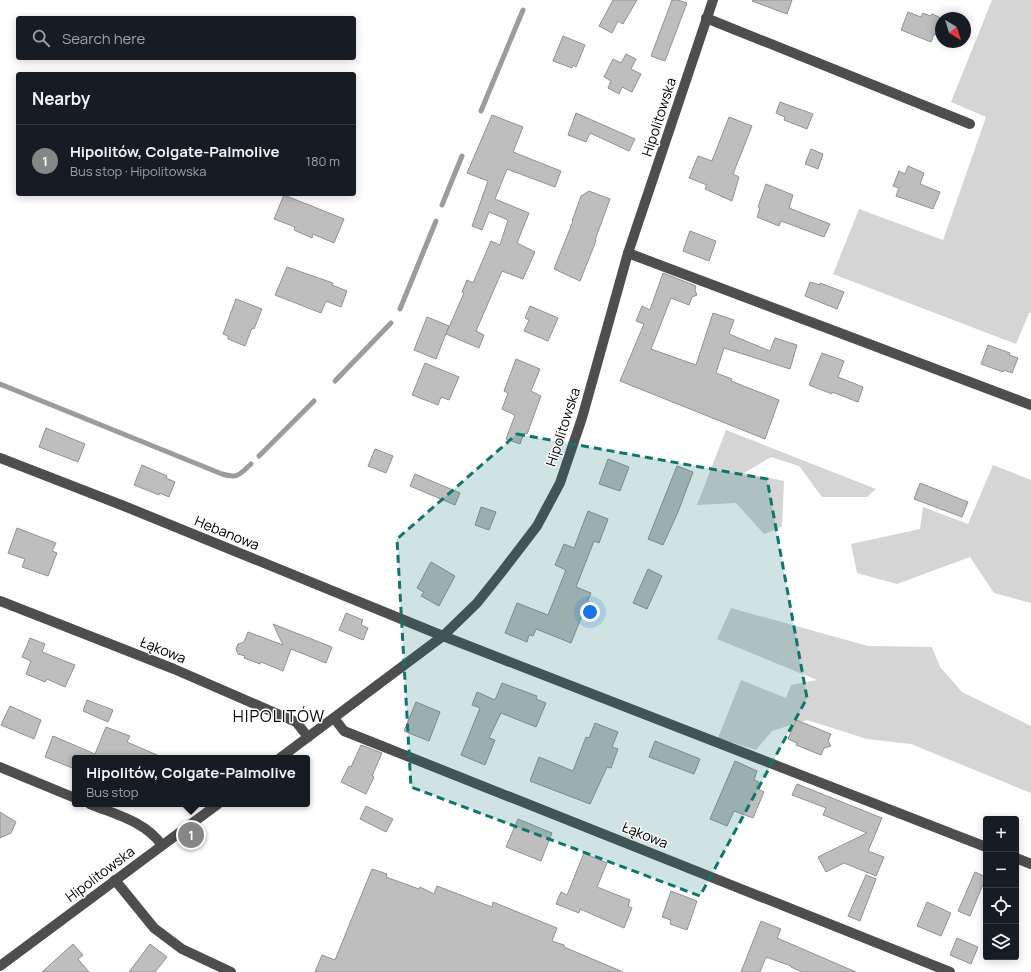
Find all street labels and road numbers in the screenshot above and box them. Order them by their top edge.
street label: Hipolitowska [637,75,680,159]
street label: Hipolitowska [541,385,584,469]
street label: Hebanowa [192,511,262,554]
street label: Łąkowa [137,632,189,667]
street label: Łąkowa [619,817,671,852]
street label: Hipolitowska [61,841,138,906]

